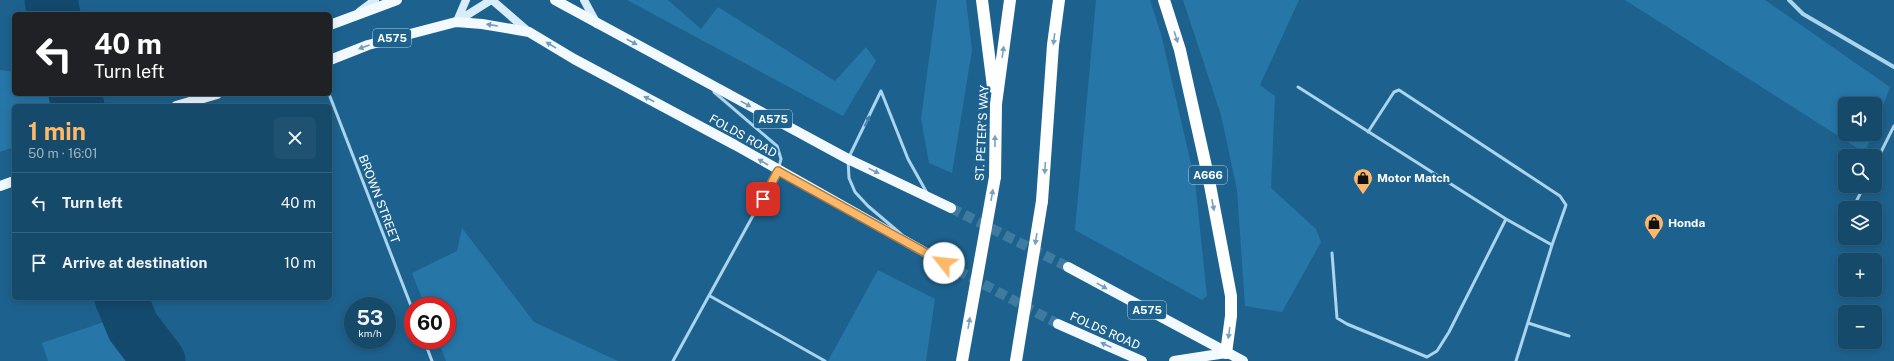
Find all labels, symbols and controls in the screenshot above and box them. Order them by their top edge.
one-way arrow [486,22,499,28]
text: 40 m [94,27,162,60]
icon: left [28,28,80,80]
road number: A575 [373,29,411,47]
one-way arrow [1173,31,1179,43]
one-way arrow [1051,33,1057,45]
one-way arrow [626,39,637,46]
one-way arrow [546,41,556,49]
one-way arrow [358,44,370,50]
one-way arrow [1000,46,1006,58]
text: Turn left [94,61,164,82]
street label: ST. PETER'S WAY [972,84,992,181]
one-way arrow [643,96,655,103]
map controls [1838,97,1882,349]
button: sound [1838,97,1882,141]
one-way arrow [740,101,752,107]
road number: A575 [754,110,792,128]
street label: FOLDS ROAD [707,112,779,160]
one-way arrow [863,115,870,127]
text: 1 min [28,117,86,145]
button: close [274,117,316,159]
one-way arrow [992,134,998,147]
text: 50 m · 16:01 [28,146,97,161]
button: search [1838,149,1882,193]
street label: BROWN STREET [356,153,402,245]
one-way arrow [757,159,769,166]
one-way arrow [1041,162,1048,174]
road number: A666 [1189,166,1227,184]
shop icon: Motor Match [1352,167,1374,195]
one-way arrow [868,168,879,174]
place label: Motor Match [1377,171,1450,185]
pin [746,182,780,216]
icon: arrive [752,188,774,210]
one-way arrow [989,189,995,201]
icon: left [28,192,50,214]
text: Turn left [62,194,123,211]
text: 40 m [281,194,316,211]
one-way arrow [1211,199,1217,211]
button: layers [1838,201,1882,245]
shop icon: Honda [1643,212,1665,240]
place label: Honda [1668,216,1705,230]
one-way arrow [1033,233,1039,245]
position arrow [923,242,965,284]
icon: arrive [28,252,50,274]
button: + [1838,253,1882,297]
text: Arrive at destination [62,254,207,271]
text: 10 m [284,254,316,271]
one-way arrow [1096,283,1108,289]
speed limit sign: 60 [404,297,456,349]
road number: A575 [1128,301,1166,319]
button: − [1838,305,1882,349]
text: 53 [357,306,383,330]
street label: FOLDS ROAD [1068,309,1142,353]
one-way arrow [966,317,972,329]
text: km/h [358,327,382,339]
one-way arrow [1226,327,1232,339]
one-way arrow [1101,342,1112,348]

